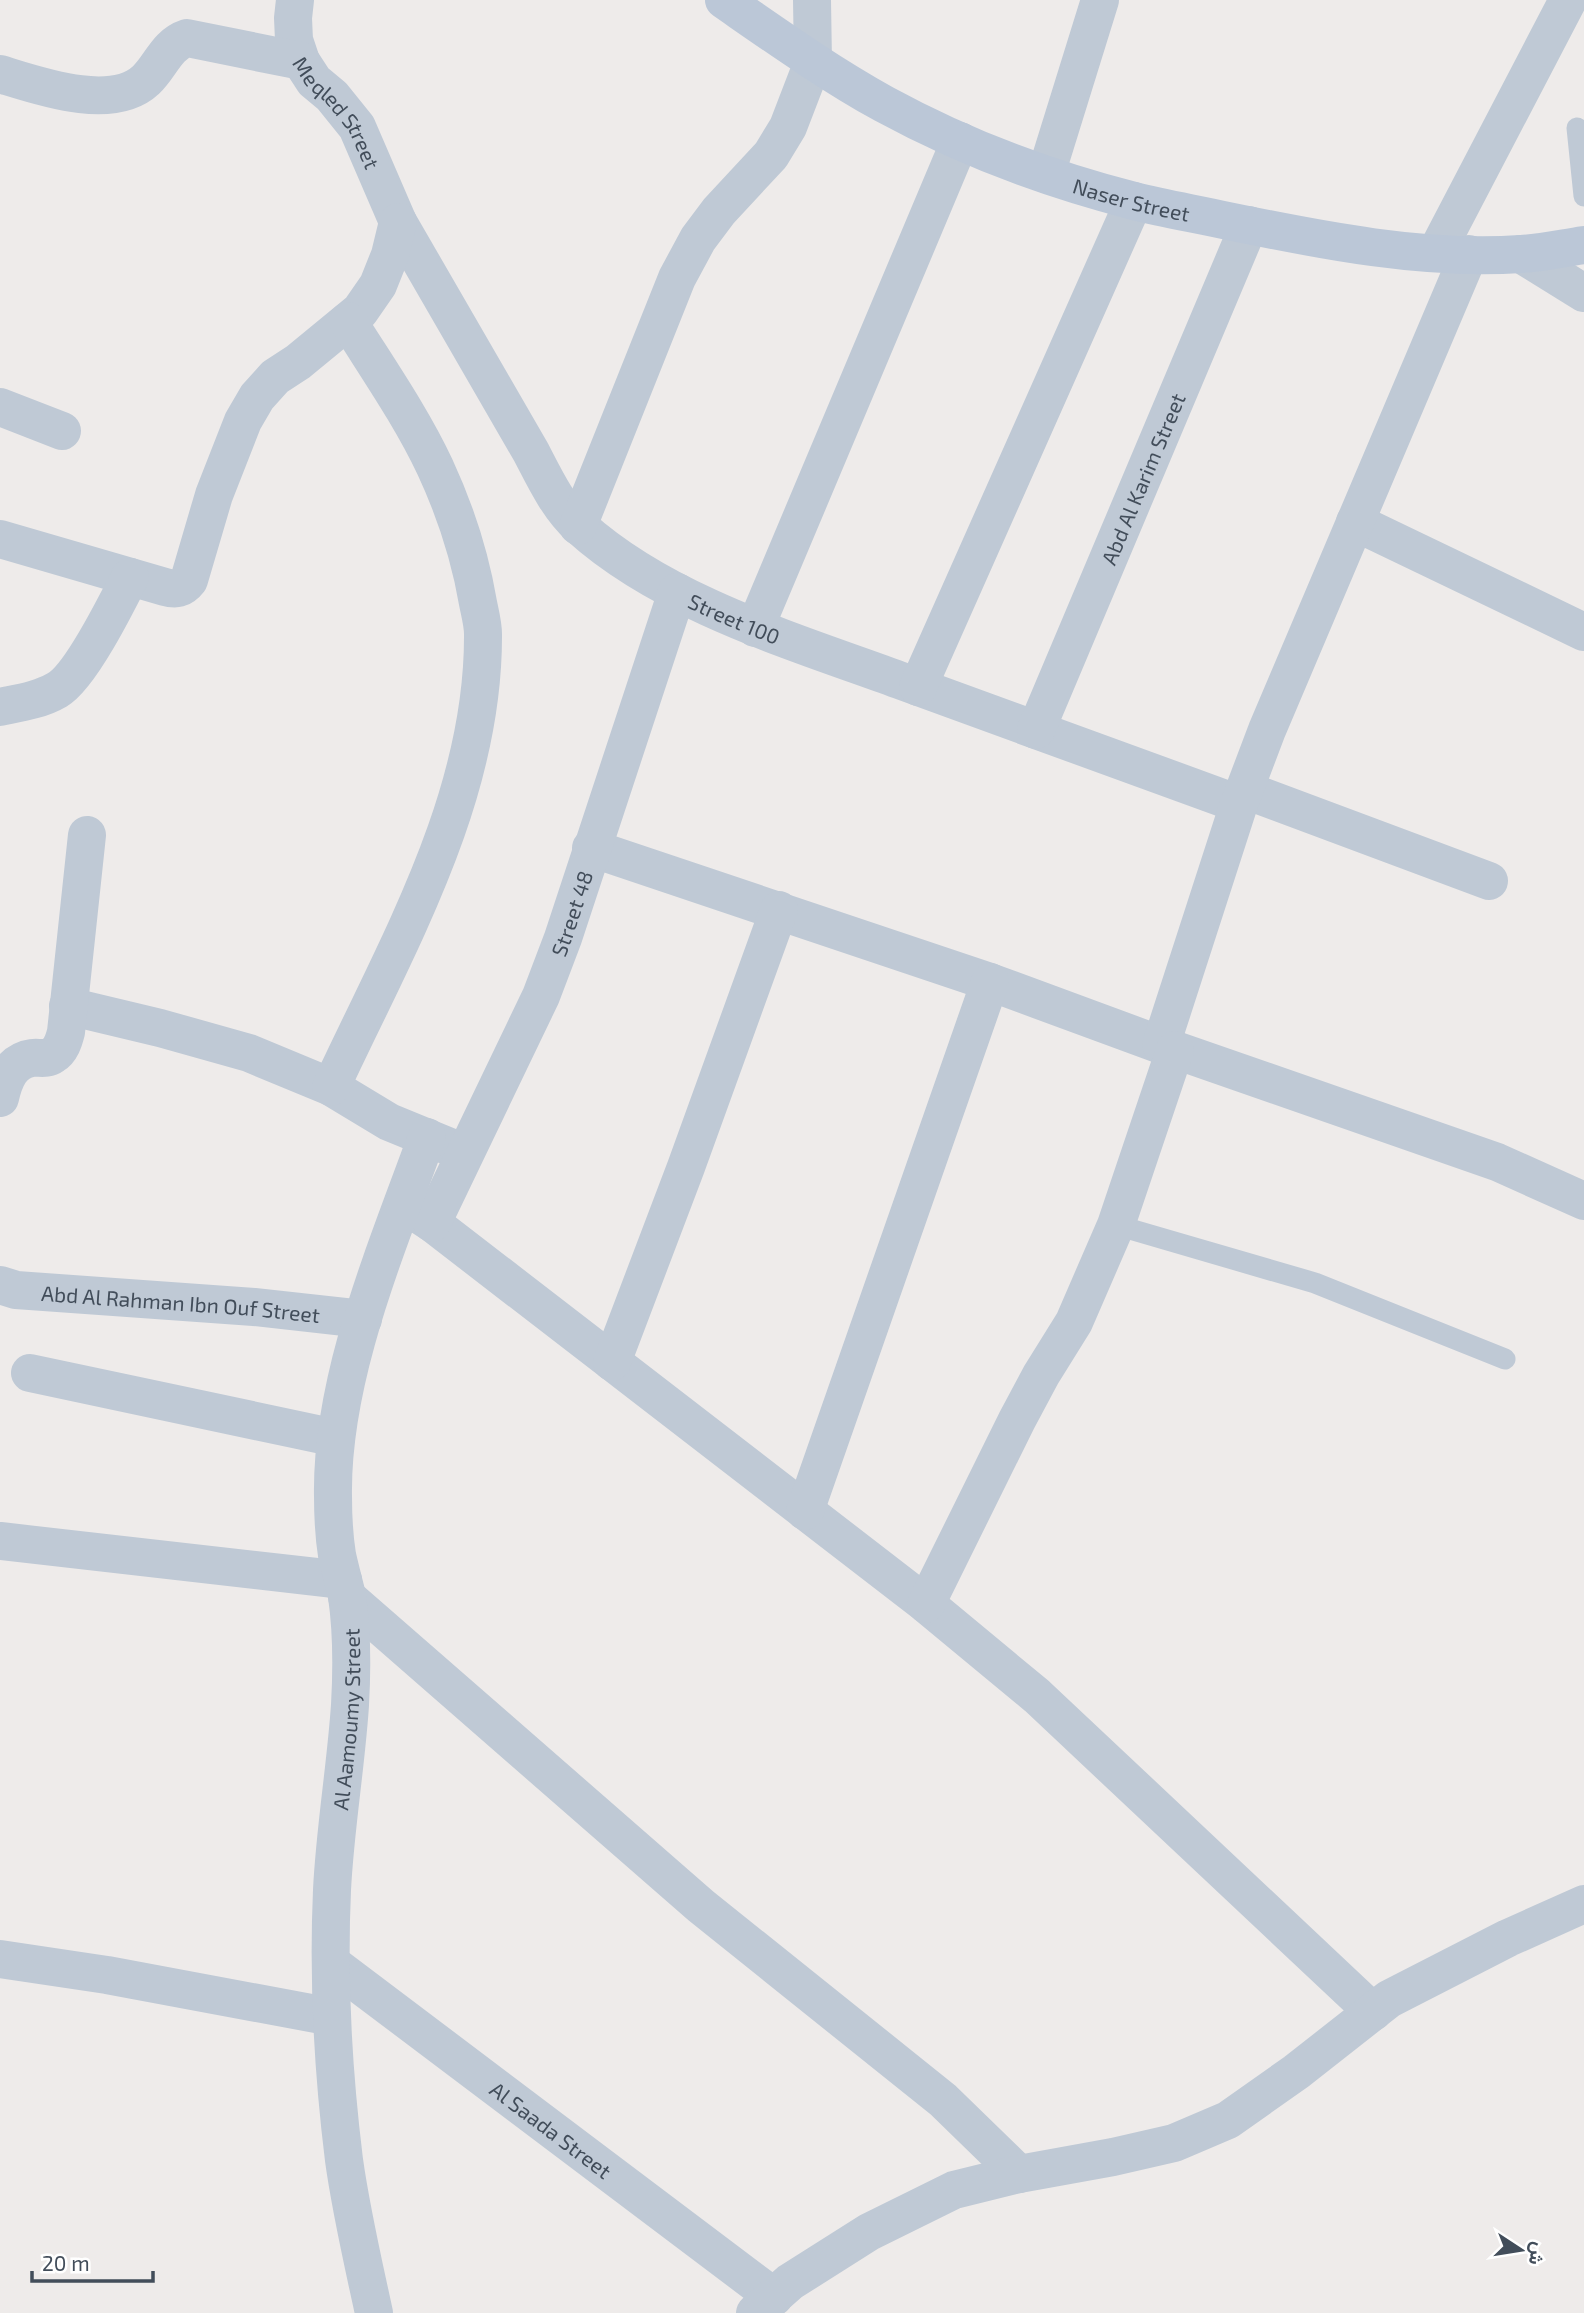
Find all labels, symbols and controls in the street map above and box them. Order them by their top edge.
street label: Meqled Street [289,51,386,172]
street label: Naser Street [1070,172,1192,225]
street label: Abd Al Karim Street [1095,389,1189,568]
street label: Street 100 [685,587,784,648]
street label: Street 48 [545,867,597,959]
street label: Abd Al Rahman Ibn Ouf Street [41,1279,321,1327]
street label: Al Aamoumy Street [327,1628,364,1811]
street label: Al Saada Street [486,2076,617,2183]
north arrow [1486,2215,1556,2285]
scale bar [32,2240,152,2284]
text: ش [1523,2240,1552,2267]
text: 20 m [42,2250,90,2275]

